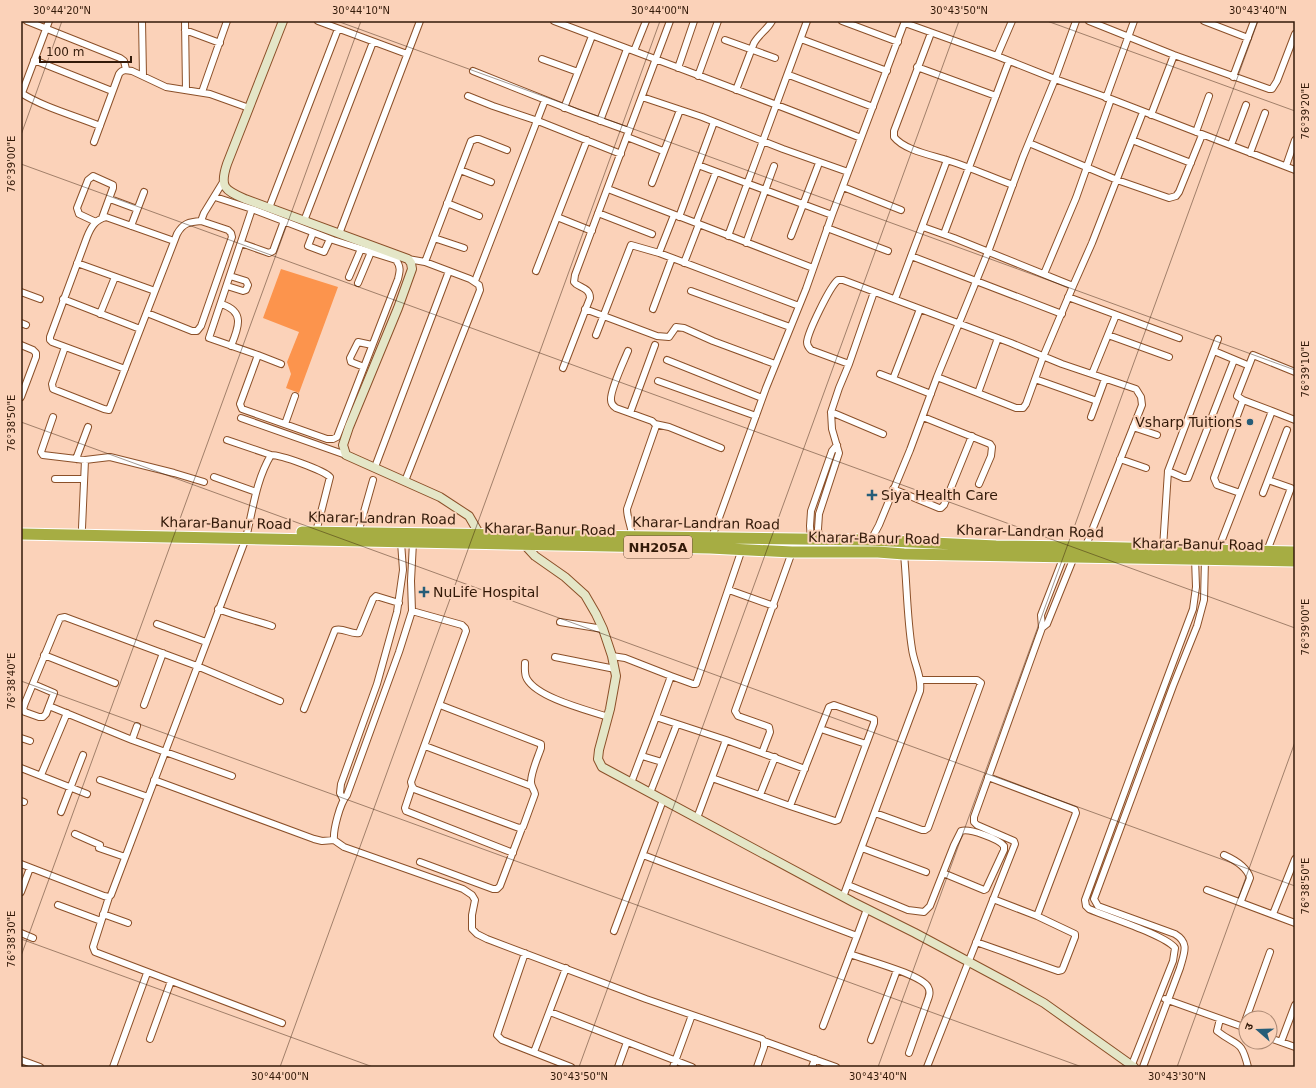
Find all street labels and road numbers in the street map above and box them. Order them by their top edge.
street label: Kharar-Landran Road [308,509,456,527]
street label: Kharar-Banur Road [160,514,292,532]
street label: Kharar-Landran Road [632,514,780,532]
street label: Kharar-Banur Road [484,520,616,538]
street label: Kharar-Landran Road [956,522,1104,540]
street label: Kharar-Banur Road [808,529,940,547]
street label: Kharar-Banur Road [1132,535,1264,553]
road number: NH205A [624,536,692,558]

